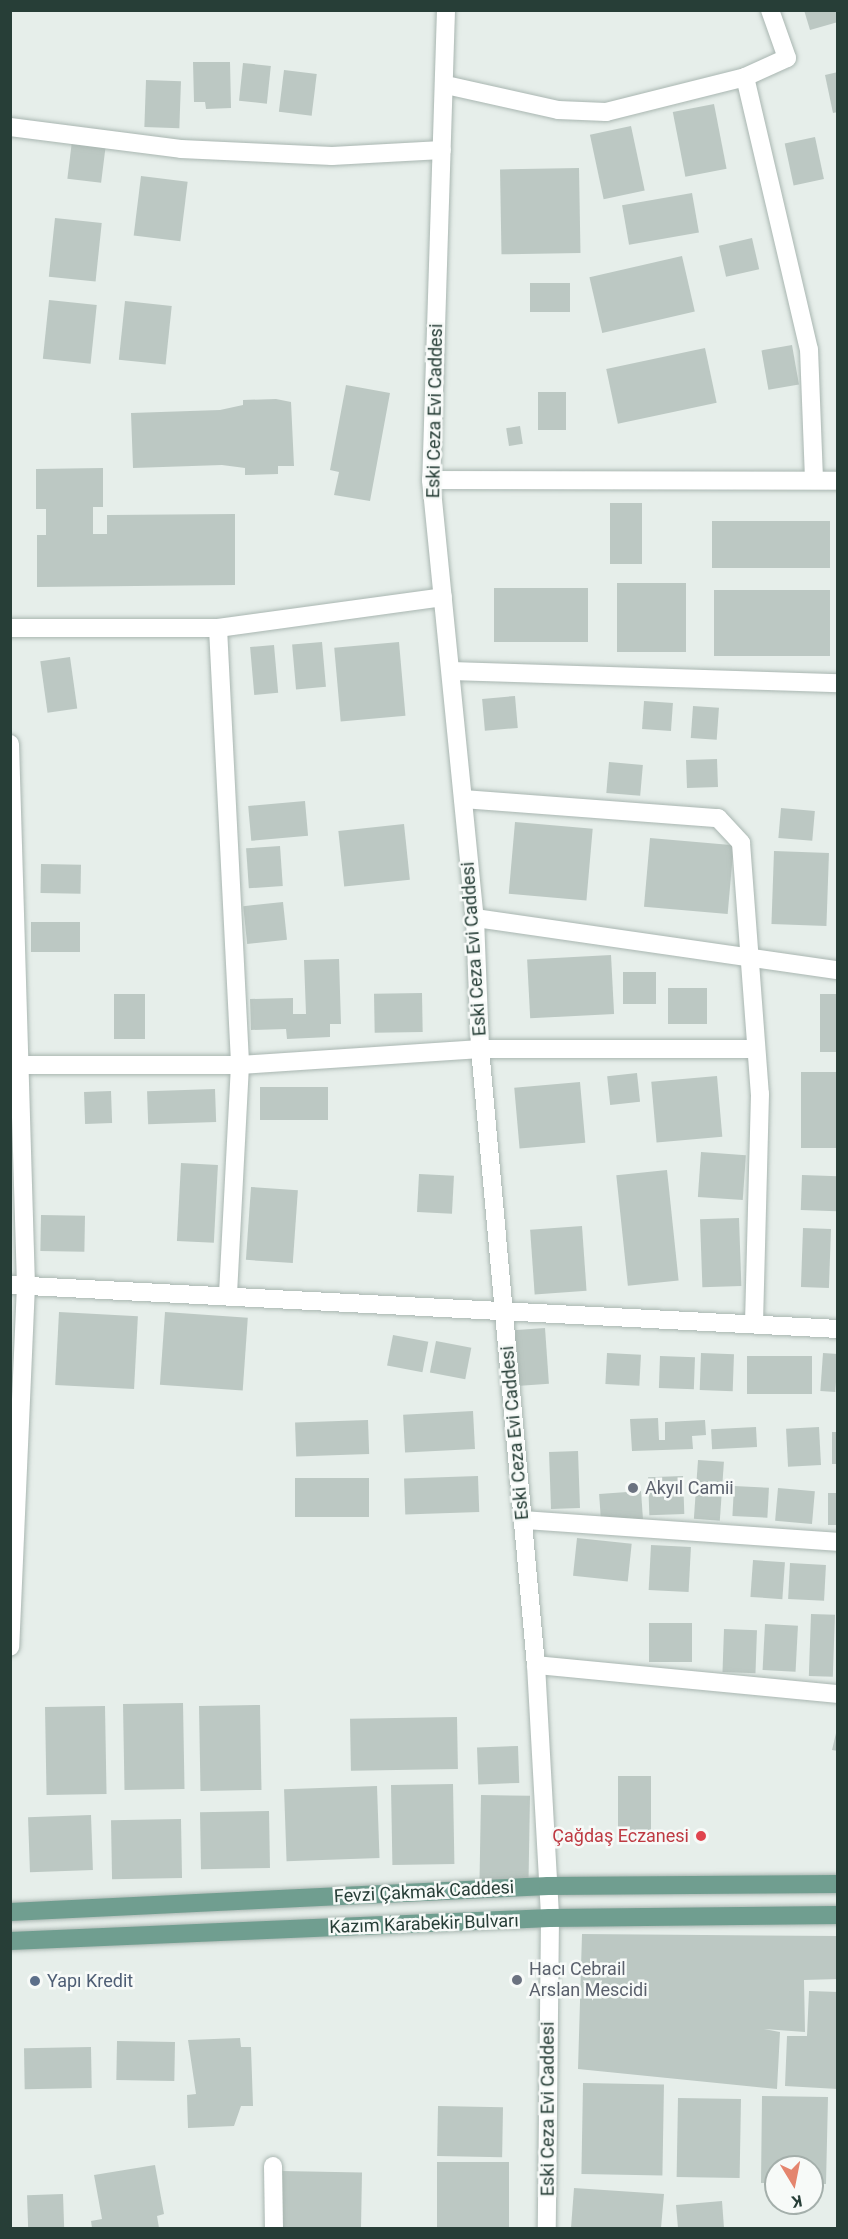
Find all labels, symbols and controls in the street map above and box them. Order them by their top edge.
street label: Eski Ceza Evi Caddesi [423,324,447,498]
street label: Eski Ceza Evi Caddesi [457,861,491,1037]
street label: Eski Ceza Evi Caddesi [497,1345,533,1521]
place label: Akyıl Camii [645,1477,734,1499]
marker: Akyıl Camii [626,1481,640,1495]
place label: Çağdaş Eczanesi [552,1825,689,1847]
marker: Çağdaş Eczanesi [694,1829,708,1843]
street label: Fevzi Çakmak Caddesi [333,1876,515,1908]
street label: Kazım Karabekir Bulvarı [329,1910,519,1938]
place label: Hacı Cebrail Arslan Mescidi [529,1959,648,2002]
place label: Yapı Kredit [47,1970,133,1992]
marker: Hacı Cebrail Arslan Mescidi [510,1973,524,1987]
marker: Yapı Kredit [28,1974,42,1988]
street label: Eski Ceza Evi Caddesi [537,2022,559,2196]
north arrow [764,2155,824,2215]
text: K [790,2191,804,2211]

